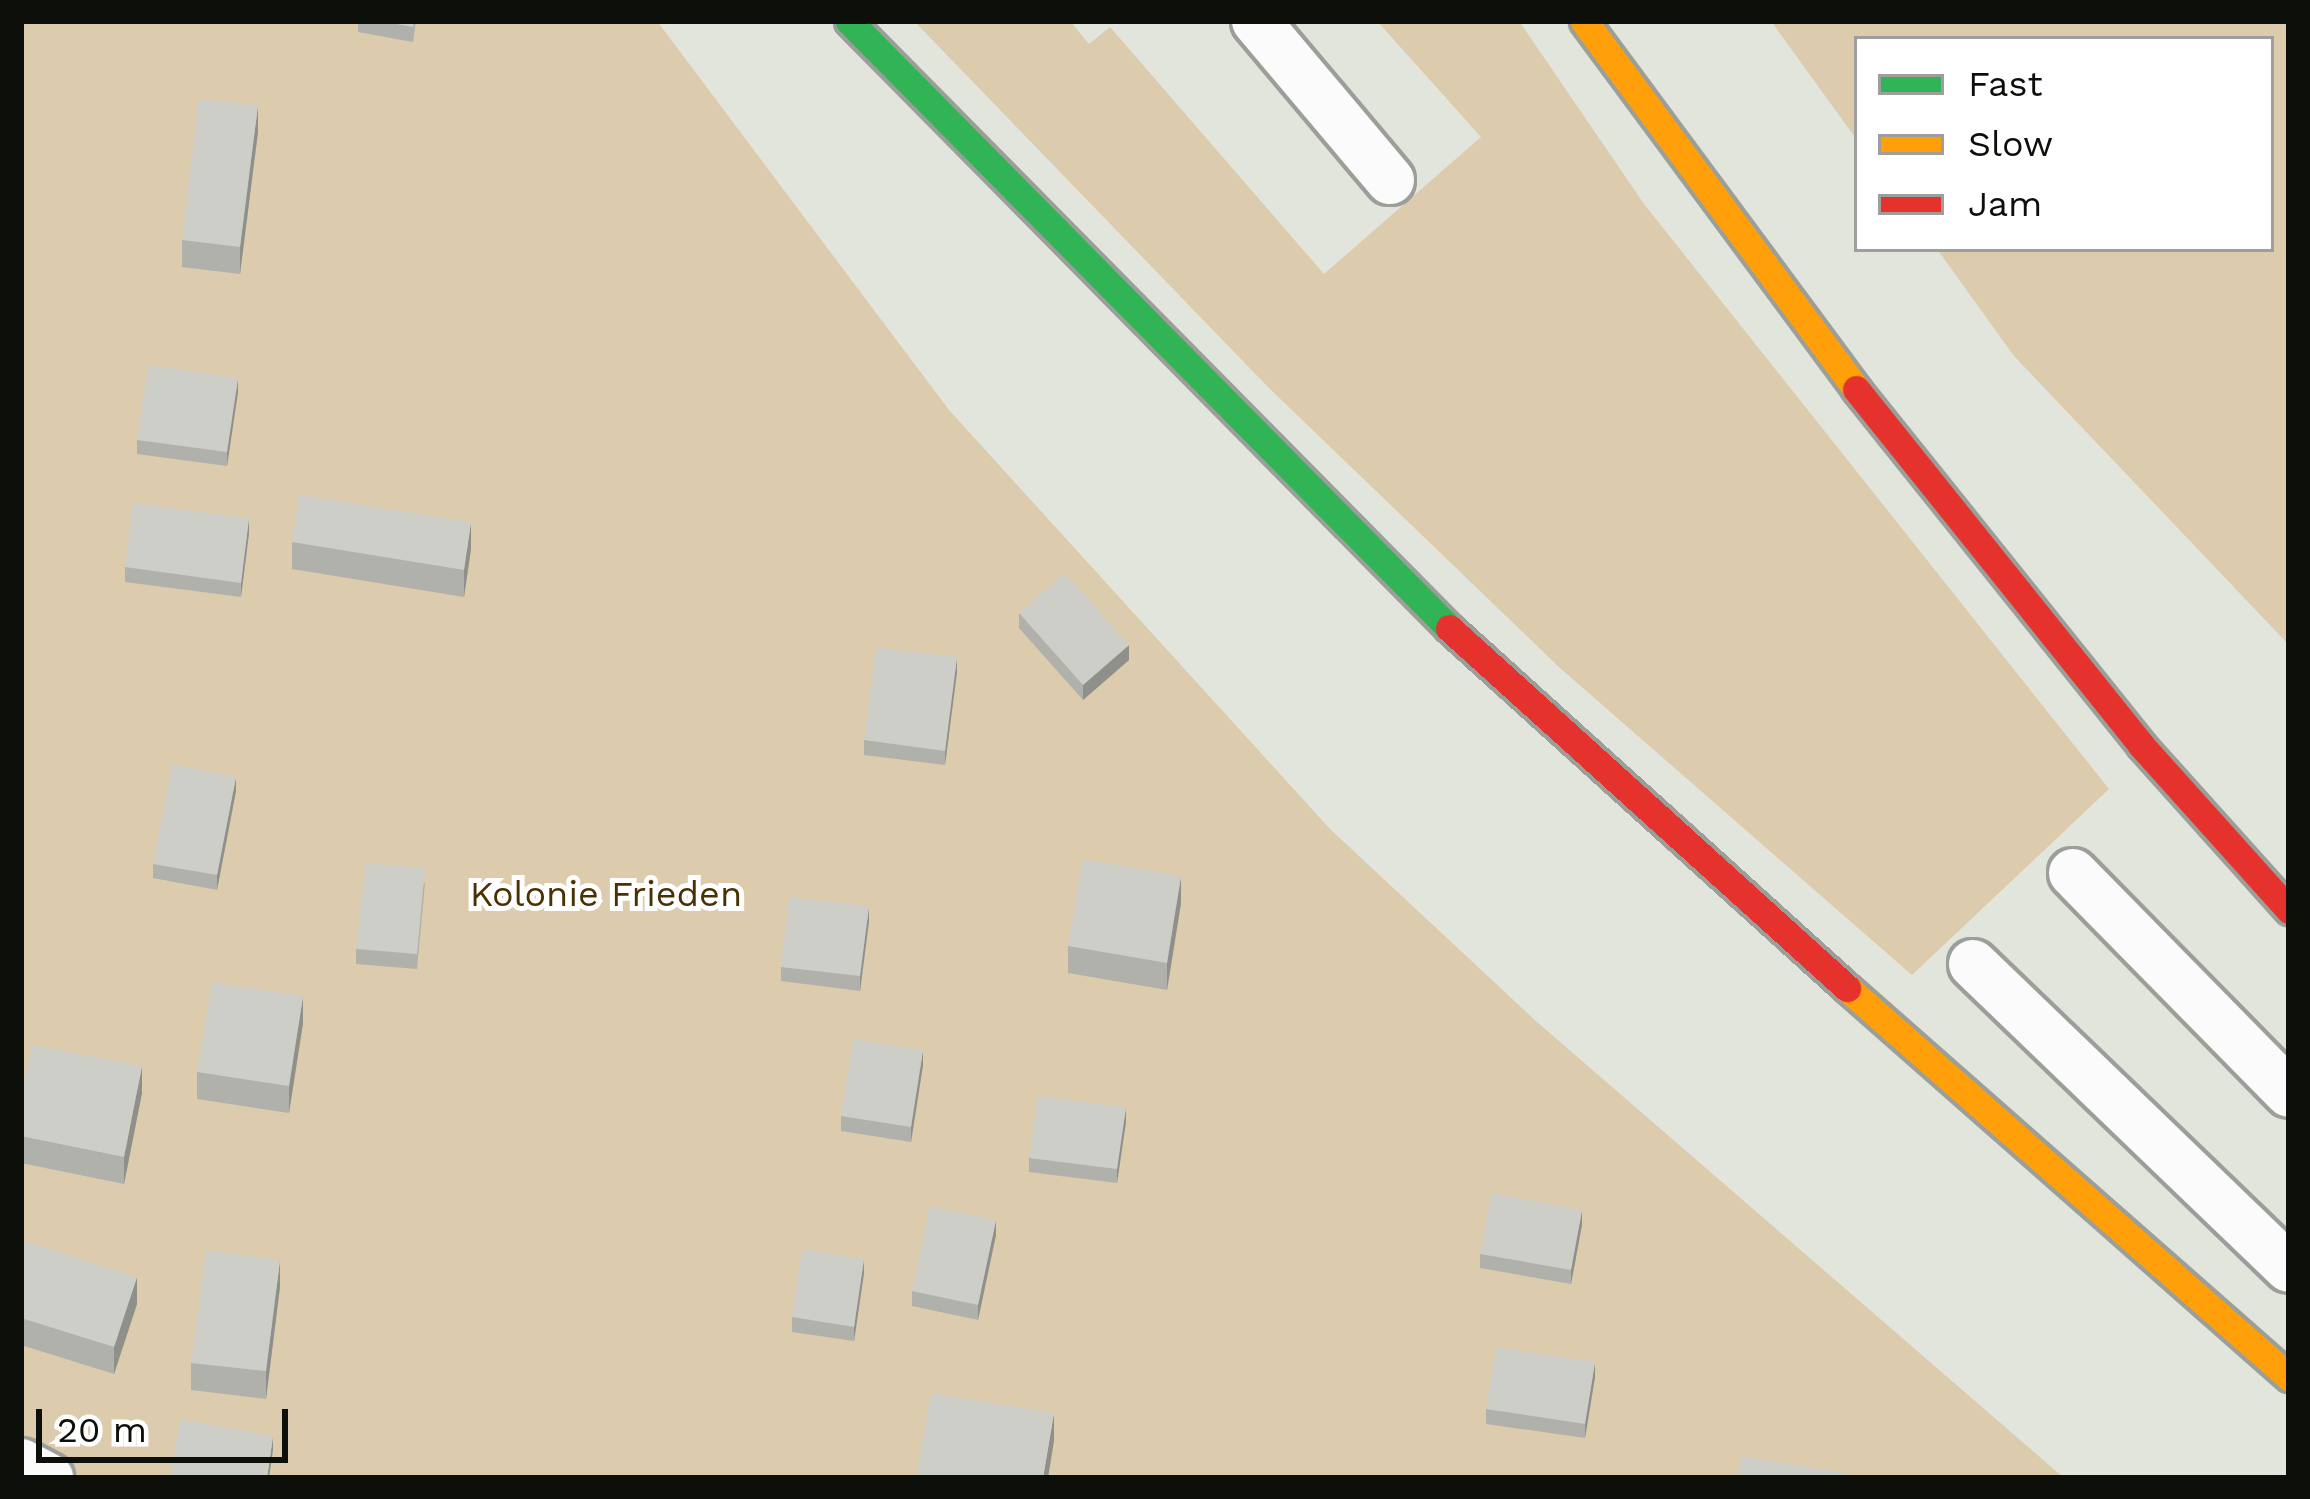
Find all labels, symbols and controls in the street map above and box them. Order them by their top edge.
legend [1854,36,2274,252]
text: Fast [1968,63,2043,105]
text: Slow [1968,123,2053,165]
text: Jam [1968,183,2042,225]
park label: Kolonie Frieden [470,873,742,917]
scale bar [42,1385,294,1459]
text: 20 m [57,1409,147,1451]

